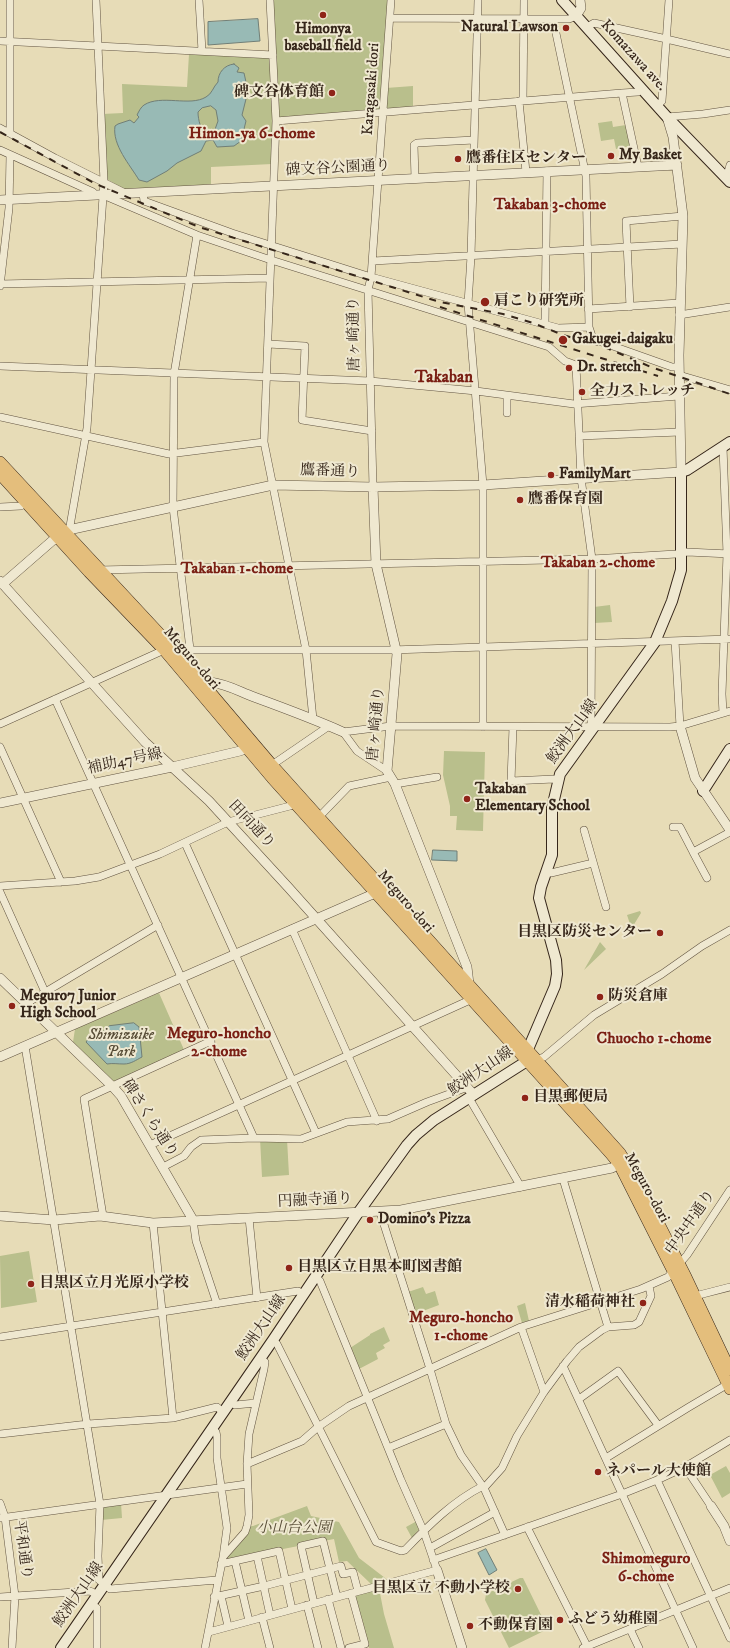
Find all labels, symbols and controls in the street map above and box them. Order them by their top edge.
marker: Himonya baseball field [318,10,328,20]
street label: Komazawa ave. [596,17,670,95]
place label: Natural Lawson [461,19,558,37]
place label: Himonya baseball field [285,21,361,56]
marker: Natural Lawson [561,23,571,33]
street label: Karagasaki dori [360,42,384,136]
place label: 碑文谷体育館 [234,84,324,102]
marker: 碑文谷体育館 [327,88,337,98]
district label: Himon-ya 6-chome [189,125,315,145]
place label: My Basket [619,147,682,165]
place label: 鷹番住区センター [466,150,586,168]
marker: My Basket [606,151,616,161]
marker: 鷹番住区センター [453,154,463,164]
street label: 碑文谷公園通り [285,157,391,181]
district label: Takaban 3-chome [494,196,606,216]
place label: 肩こり研究所 [494,293,584,311]
street label: 唐ヶ崎通り [345,296,365,372]
marker: 肩こり研究所 [479,296,491,308]
place label: Gakugei-daigaku [572,331,673,349]
marker: Gakugei-daigaku [557,334,569,346]
place label: Dr. stretch [577,359,641,377]
marker: Dr. stretch [564,363,574,373]
district label: Takaban [415,368,473,388]
place label: 全力ストレッチ [590,383,695,401]
marker: 全力ストレッチ [577,387,587,397]
street label: 鷹番通り [300,462,360,482]
place label: FamilyMart [559,466,631,484]
marker: FamilyMart [546,470,556,480]
place label: 鷹番保育園 [528,491,603,509]
marker: 鷹番保育園 [515,495,525,505]
district label: Takaban 2-chome [541,554,655,574]
district label: Takaban 1-chome [181,560,293,580]
street label: Meguro-dori [159,624,223,694]
street label: 唐ヶ崎通り [365,686,389,762]
street label: 鮫洲大山線 [544,696,602,768]
street label: 補助47号線 [86,745,164,779]
place label: Takaban Elementary School [475,781,590,816]
marker: Takaban Elementary School [462,794,472,804]
street label: 田向通り [224,797,278,853]
street label: Meguro-dori [373,867,437,937]
place label: 目黒区防災センター [517,924,652,942]
marker: 目黒区防災センター [655,928,665,938]
place label: Meguro7 Junior High School [20,988,116,1023]
place label: 防災倉庫 [608,988,668,1006]
marker: 防災倉庫 [595,992,605,1002]
marker: Meguro7 Junior High School [7,1001,17,1011]
district label: Meguro-honcho 2-chome [167,1025,271,1063]
park label: Shimizuike Park [88,1027,154,1062]
district label: Chuocho 1-chome [597,1030,711,1050]
street label: 鮫洲大山線 [445,1044,517,1100]
street label: 碑さくら通り [117,1076,181,1162]
place label: 目黒郵便局 [533,1089,608,1107]
marker: 目黒郵便局 [520,1093,530,1103]
street label: Meguro-dori [619,1150,673,1226]
street label: 中央中通り [662,1187,720,1259]
street label: 円融寺通り [277,1190,353,1212]
place label: Domino's Pizza [378,1211,471,1229]
marker: Domino's Pizza [365,1215,375,1225]
place label: 目黒区立目黒本町図書館 [297,1259,462,1277]
marker: 目黒区立目黒本町図書館 [284,1263,294,1273]
place label: 目黒区立月光原小学校 [39,1275,189,1293]
marker: 目黒区立月光原小学校 [26,1279,36,1289]
street label: 鮫洲大山線 [234,1292,290,1364]
place label: 清水稲荷神社 [545,1294,635,1312]
marker: 清水稲荷神社 [638,1298,648,1308]
district label: Meguro-honcho 1-chome [409,1309,513,1347]
place label: ネパール大使館 [606,1463,711,1481]
marker: ネパール大使館 [593,1467,603,1477]
street label: 平和通り [9,1519,35,1581]
park label: 小山台公園 [257,1520,331,1538]
district label: Shimomeguro 6-chome [602,1550,690,1588]
street label: 鮫洲大山線 [50,1559,108,1631]
place label: 目黒区立 不動小学校 [372,1580,510,1598]
marker: 目黒区立 不動小学校 [513,1584,523,1594]
place label: ふどう幼稚園 [568,1611,658,1629]
marker: ふどう幼稚園 [555,1615,565,1625]
place label: 不動保育園 [478,1617,553,1635]
marker: 不動保育園 [465,1621,475,1631]

